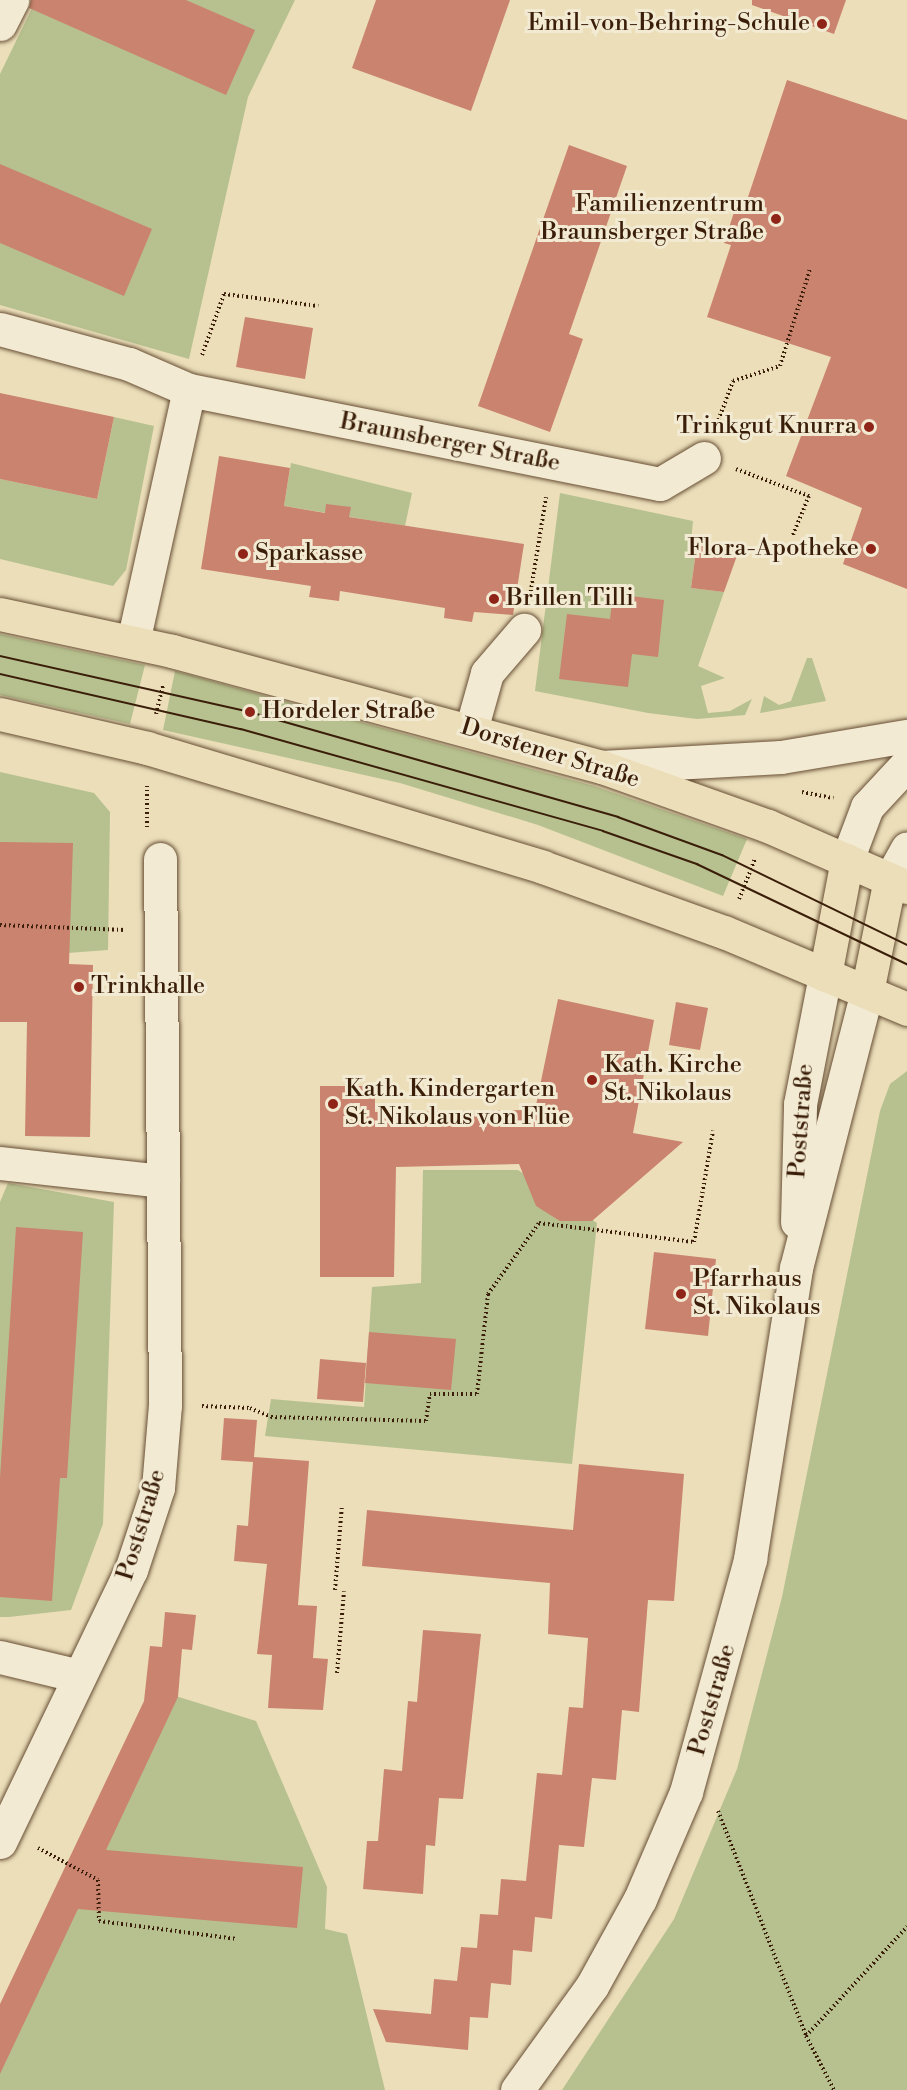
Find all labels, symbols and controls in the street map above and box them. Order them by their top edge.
place label: Emil-von-Behring-Schule [527,10,810,38]
marker: Emil-von-Behring-Schule [815,17,829,31]
place label: Familienzentrum Braunsberger Straße [540,191,764,247]
marker: Familienzentrum Braunsberger Straße [769,212,783,226]
street label: Braunsberger Straße [338,408,562,478]
place label: Trinkgut Knurra [676,413,857,441]
marker: Trinkgut Knurra [862,420,876,434]
place label: Flora-Apotheke [688,535,859,563]
place label: Sparkasse [255,540,363,568]
marker: Flora-Apotheke [864,542,878,556]
marker: Sparkasse [236,547,250,561]
place label: Brillen Tilli [506,585,634,613]
marker: Brillen Tilli [487,592,501,606]
place label: Hordeler Straße [262,698,435,726]
marker: Hordeler Straße [243,705,257,719]
street label: Dorstener Straße [457,713,643,795]
place label: Trinkhalle [91,973,205,1001]
marker: Trinkhalle [72,980,86,994]
place label: Kath. Kirche St. Nikolaus [604,1052,742,1108]
street label: Poststraße [784,1063,820,1179]
marker: Kath. Kirche St. Nikolaus [585,1073,599,1087]
place label: Kath. Kindergarten St. Nikolaus von Flüe [345,1076,570,1132]
marker: Kath. Kindergarten St. Nikolaus von Flüe [326,1097,340,1111]
place label: Pfarrhaus St. Nikolaus [693,1266,821,1322]
marker: Pfarrhaus St. Nikolaus [674,1287,688,1301]
street label: Poststraße [111,1466,173,1584]
street label: Poststraße [683,1641,743,1759]

